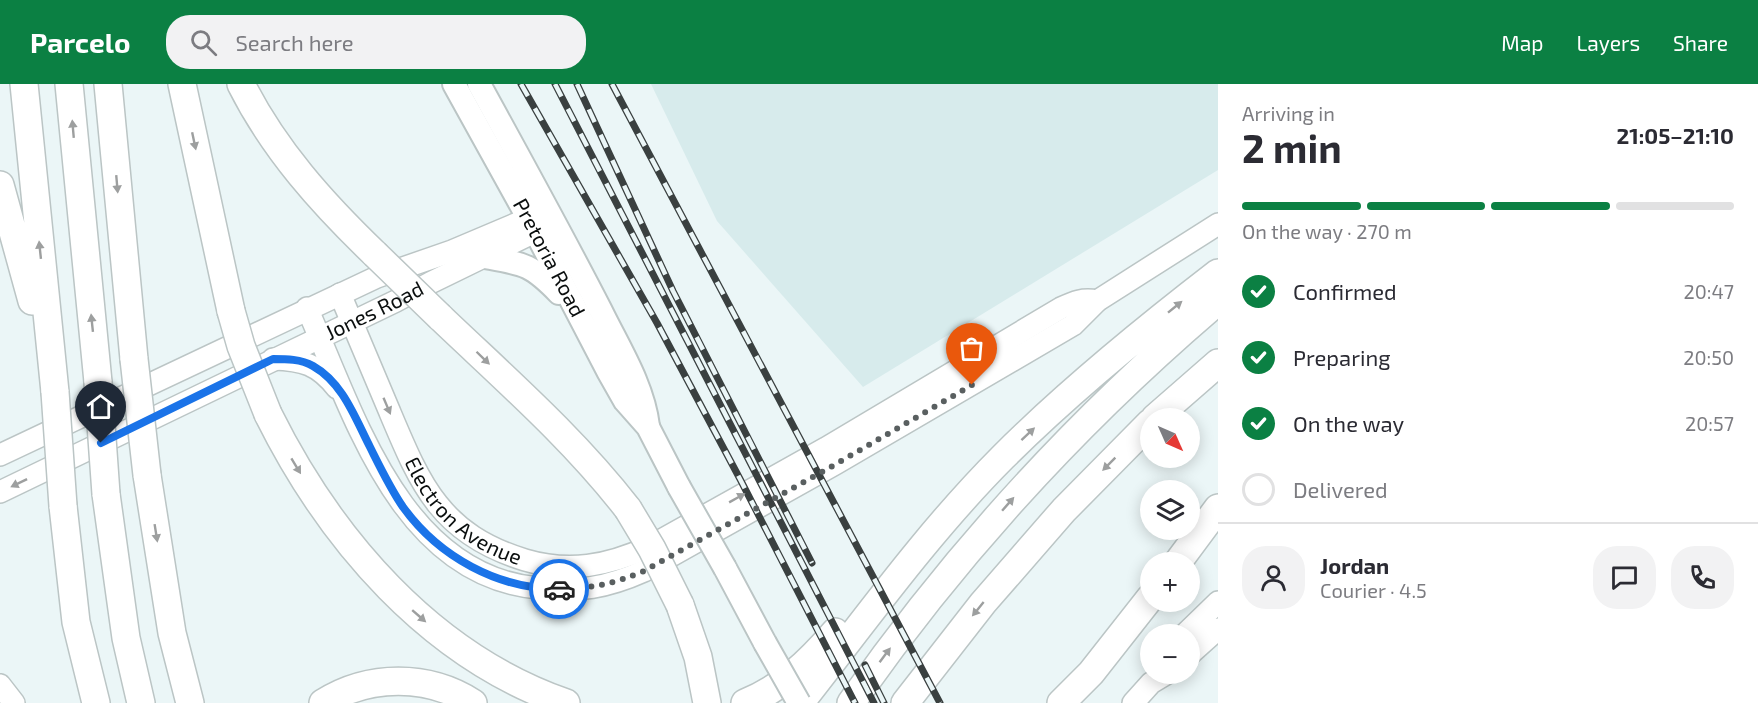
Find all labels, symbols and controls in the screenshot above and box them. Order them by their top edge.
search box [166,15,586,69]
text: Parcelo [30,25,130,59]
icon: search [187,26,220,59]
text: Search here [235,29,354,55]
text: Map [1501,30,1543,55]
text: Layers [1576,30,1640,55]
text: Share [1673,30,1728,55]
text: Arriving in [1242,101,1335,125]
one-way arrow [68,120,78,139]
text: 21:05–21:10 [1616,122,1734,148]
text: 2 min [1242,124,1342,171]
one-way arrow [189,132,199,151]
one-way arrow [113,175,122,194]
street label: Pretoria Road [509,194,591,320]
text: On the way · 270 m [1242,219,1412,243]
one-way arrow [35,241,45,260]
street label: Jones Road [321,275,427,344]
icon: check [1242,275,1275,308]
text: Confirmed [1293,278,1397,304]
text: 20:47 [1683,279,1734,303]
one-way arrow [1167,300,1183,313]
one-way arrow [87,314,96,333]
pin [946,323,997,385]
icon: bag [955,332,988,365]
icon: check [1242,341,1275,374]
text: Preparing [1293,344,1391,370]
text: 20:50 [1683,345,1734,369]
one-way arrow [475,351,490,365]
pin [75,381,126,443]
icon: home [84,390,117,423]
one-way arrow [382,397,392,415]
icon: check [1242,407,1275,440]
north arrow [1140,408,1200,468]
map controls [1140,408,1200,684]
text: On the way [1293,410,1404,436]
text: 20:57 [1685,411,1734,435]
one-way arrow [1020,427,1035,441]
street label: Electron Avenue [400,452,525,569]
one-way arrow [1103,457,1117,471]
one-way arrow [290,458,301,474]
text: Delivered [1293,476,1388,502]
one-way arrow [11,478,28,487]
button: layers [1140,480,1200,540]
one-way arrow [729,493,745,504]
one-way arrow [1001,497,1014,512]
one-way arrow [151,523,160,542]
button: person [1242,546,1305,609]
button: chat [1593,546,1656,609]
button: phone [1671,546,1734,609]
button: + [1140,552,1200,612]
text: Jordan [1320,552,1389,578]
courier [529,559,589,619]
icon: car [543,573,576,606]
text: Courier · 4.5 [1320,578,1427,602]
one-way arrow [972,601,985,617]
one-way arrow [411,609,426,622]
button: − [1140,624,1200,684]
one-way arrow [879,648,891,664]

